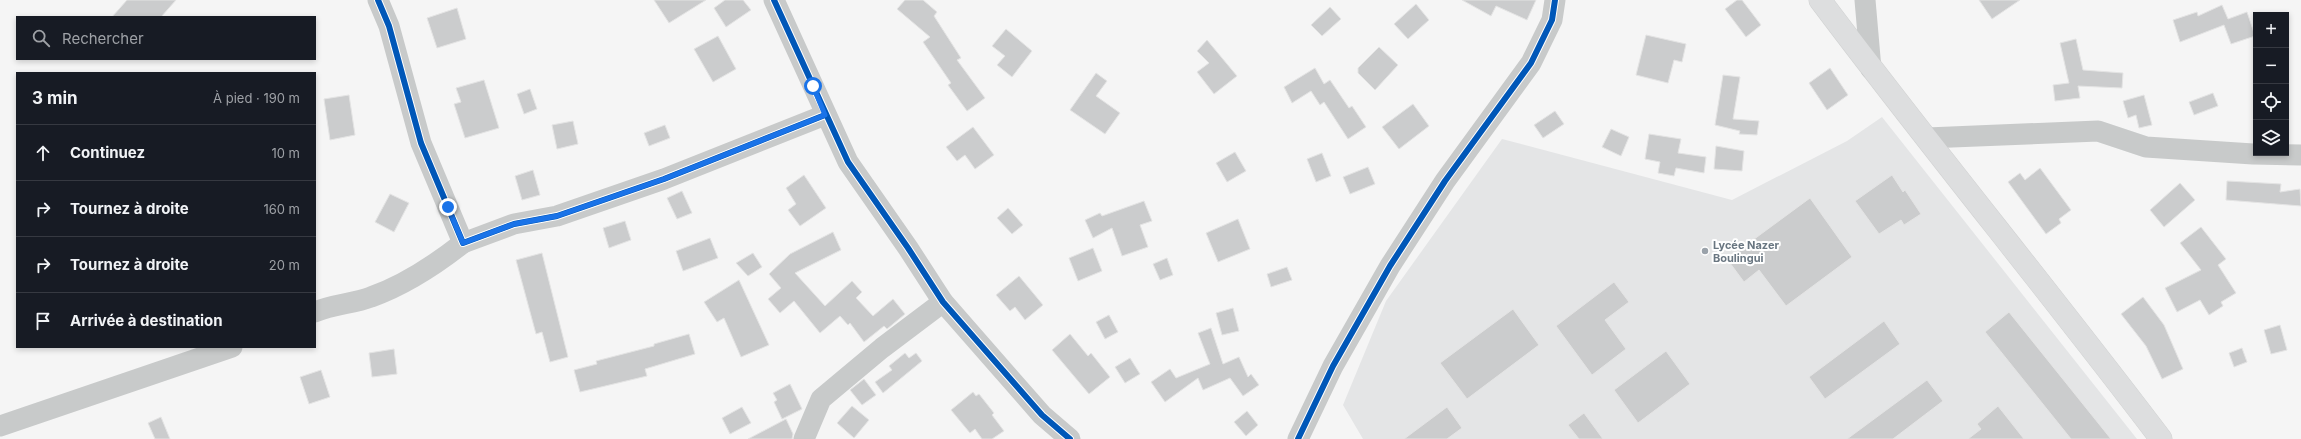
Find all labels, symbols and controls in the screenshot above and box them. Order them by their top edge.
map controls [2253,12,2289,156]
button: + [2253,12,2289,48]
search box [16,16,316,60]
icon: search [30,27,52,49]
text: Rechercher [62,29,144,48]
button: − [2253,48,2289,84]
route start [804,77,822,95]
button: locate [2253,84,2289,120]
text: 3 min [32,88,78,108]
text: À pied · 190 m [213,90,300,106]
button: layers [2253,120,2289,156]
icon: ahead [32,142,54,164]
text: Continuez [70,143,145,162]
text: 10 m [271,145,300,161]
icon: right [32,198,54,220]
route end [439,198,457,216]
text: Tournez à droite [70,199,189,218]
text: 160 m [263,201,300,217]
place label: Lycée Nazer Boulingui [1713,238,1779,265]
marker: Lycée Nazer Boulingui [1700,246,1710,256]
icon: right [32,254,54,276]
text: Tournez à droite [70,255,189,274]
text: 20 m [269,257,300,273]
icon: arrive [32,310,54,332]
text: Arrivée à destination [70,311,223,330]

